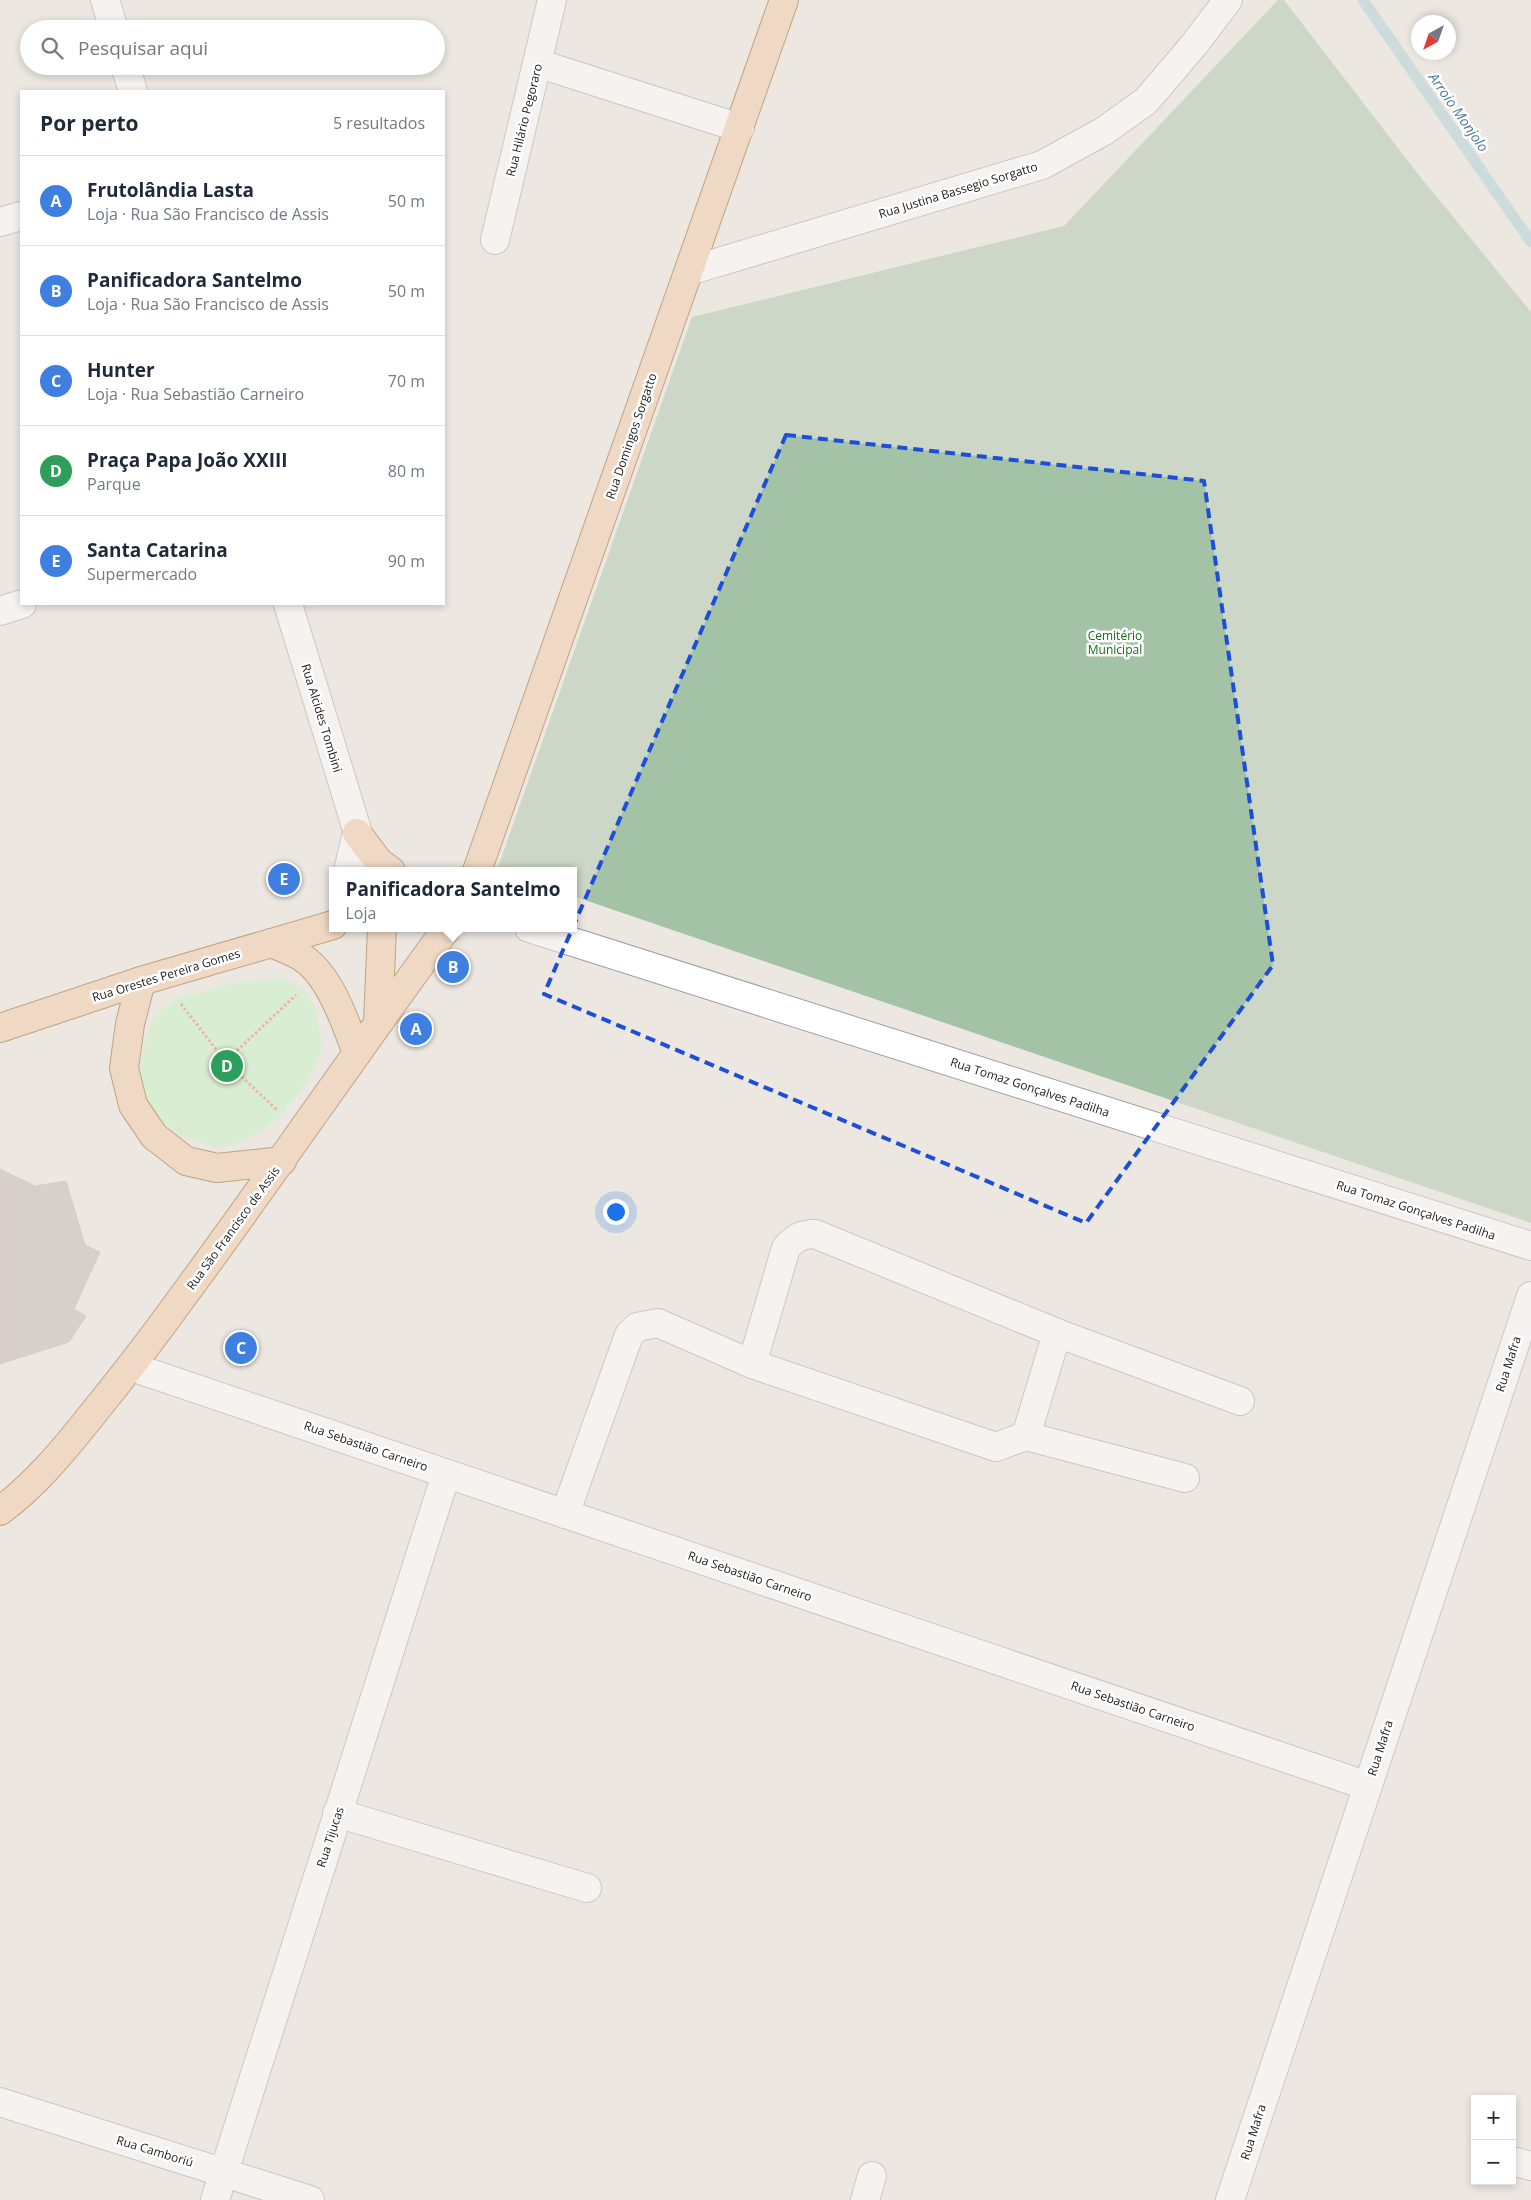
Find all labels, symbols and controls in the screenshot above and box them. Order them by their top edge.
north arrow [1411,15,1456,60]
search box [20,20,445,75]
icon: search [38,34,66,62]
text: Pesquisar aqui [78,35,208,61]
street label: Rua Hilário Pegoraro [502,62,546,178]
water label: Arroio Monjolo [1424,68,1493,155]
text: Por perto [40,109,139,137]
text: 5 resultados [333,112,425,134]
street label: Rua Justina Bassegio Sorgatto [876,158,1040,222]
text: Frutolândia Lasta [87,177,254,203]
text: A [50,190,62,212]
text: 50 m [388,190,425,212]
text: Loja · Rua São Francisco de Assis [87,203,329,225]
text: Panificadora Santelmo [87,267,302,293]
text: B [51,280,61,302]
text: 50 m [388,280,425,302]
text: Loja · Rua São Francisco de Assis [87,293,329,315]
text: Hunter [87,357,155,383]
text: C [51,370,61,392]
text: 70 m [388,370,425,392]
street label: Rua Domingos Sorgatto [601,371,661,501]
text: Loja · Rua Sebastião Carneiro [87,383,304,405]
text: Praça Papa João XXIII [87,447,288,473]
text: D [50,460,62,482]
text: 80 m [388,460,425,482]
text: Parque [87,473,141,495]
text: Santa Catarina [87,537,228,563]
text: E [52,550,60,572]
text: 90 m [388,550,425,572]
text: Supermercado [87,563,197,585]
park label: Cemitério Municipal [1088,627,1142,658]
street label: Rua Alcides Tombini [297,662,347,774]
pin: E [268,860,300,898]
popup [329,867,577,932]
text: Panificadora Santelmo [345,876,561,902]
text: Loja [345,902,376,924]
street label: Rua Orestes Pereira Gomes [90,944,242,1006]
pin: B [437,948,469,986]
pin: A [400,1010,432,1048]
pin: D [211,1047,243,1085]
street label: Rua Tomaz Gonçalves Padilha [948,1053,1112,1121]
street label: Rua São Francisco de Assis [182,1163,284,1293]
street label: Rua Tomaz Gonçalves Padilha [1334,1176,1498,1244]
your location [603,1199,629,1225]
pin: C [225,1329,257,1367]
street label: Rua Mafra [1491,1334,1525,1394]
street label: Rua Sebastião Carneiro [302,1417,430,1475]
street label: Rua Sebastião Carneiro [686,1547,814,1605]
street label: Rua Sebastião Carneiro [1069,1677,1197,1735]
street label: Rua Mafra [1363,1718,1397,1778]
street label: Rua Tijucas [312,1804,348,1869]
map controls [1471,2095,1516,2185]
button: + [1471,2095,1516,2140]
street label: Rua Mafra [1236,2102,1270,2162]
street label: Rua Camboriú [114,2131,196,2171]
button: − [1471,2140,1516,2185]

